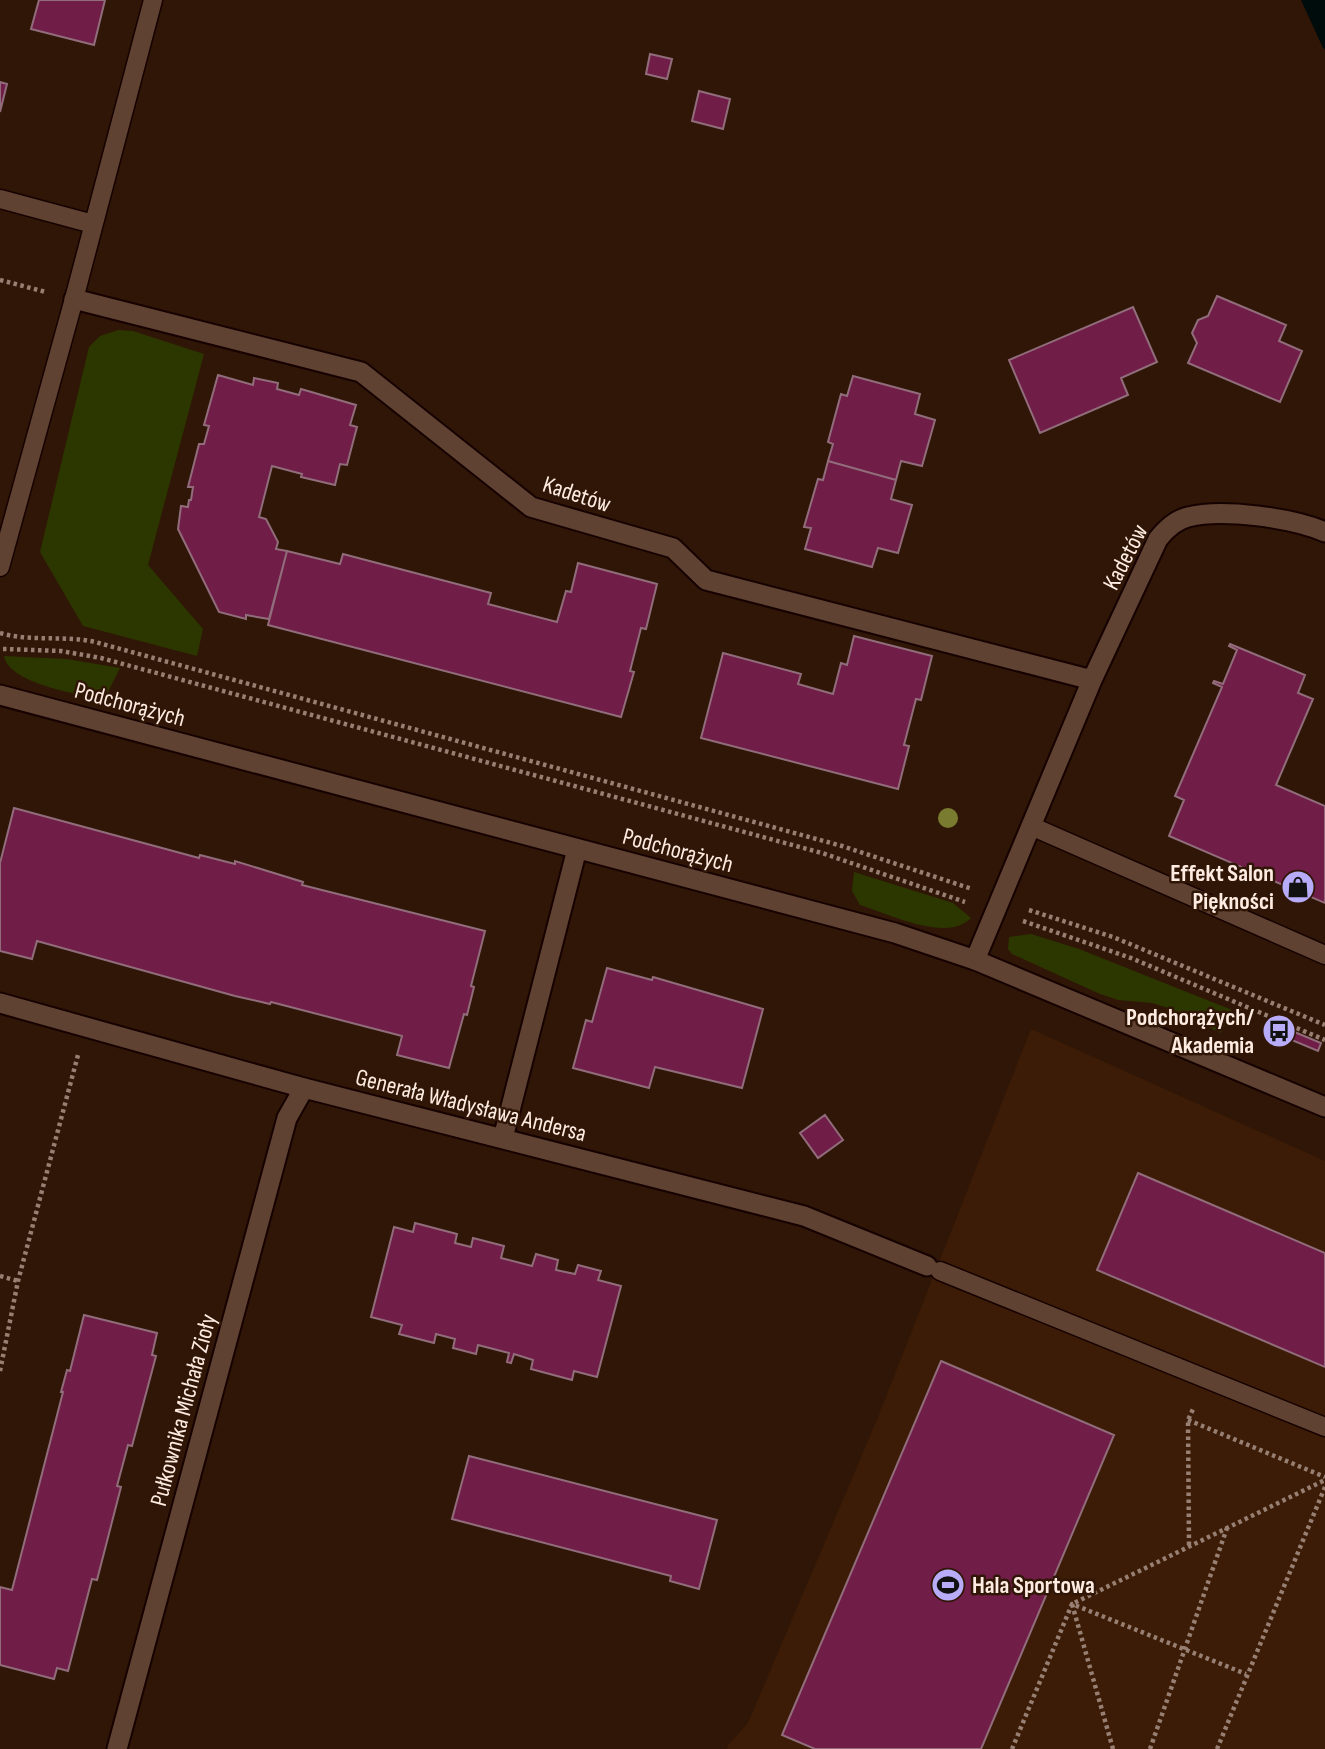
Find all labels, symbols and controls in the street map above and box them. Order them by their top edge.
street label: Kadetów [539,470,615,519]
street label: Kadetów [1097,519,1154,595]
street label: Podchorążych [71,676,188,733]
street label: Podchorążych [619,822,736,879]
place label: Effekt Salon Piękności [1170,859,1274,916]
shop icon: Effekt Salon Piękności [1279,868,1317,906]
place label: Podchorążych/ Akademia [1126,1003,1254,1060]
bus stop icon: Podchorążych/ Akademia [1260,1012,1298,1050]
street label: Generała Władysława Andersa [352,1063,589,1148]
street label: Pułkownika Michała Zioły [144,1311,223,1509]
sports icon: Hala Sportowa [929,1566,967,1604]
place label: Hala Sportowa [972,1571,1095,1600]

